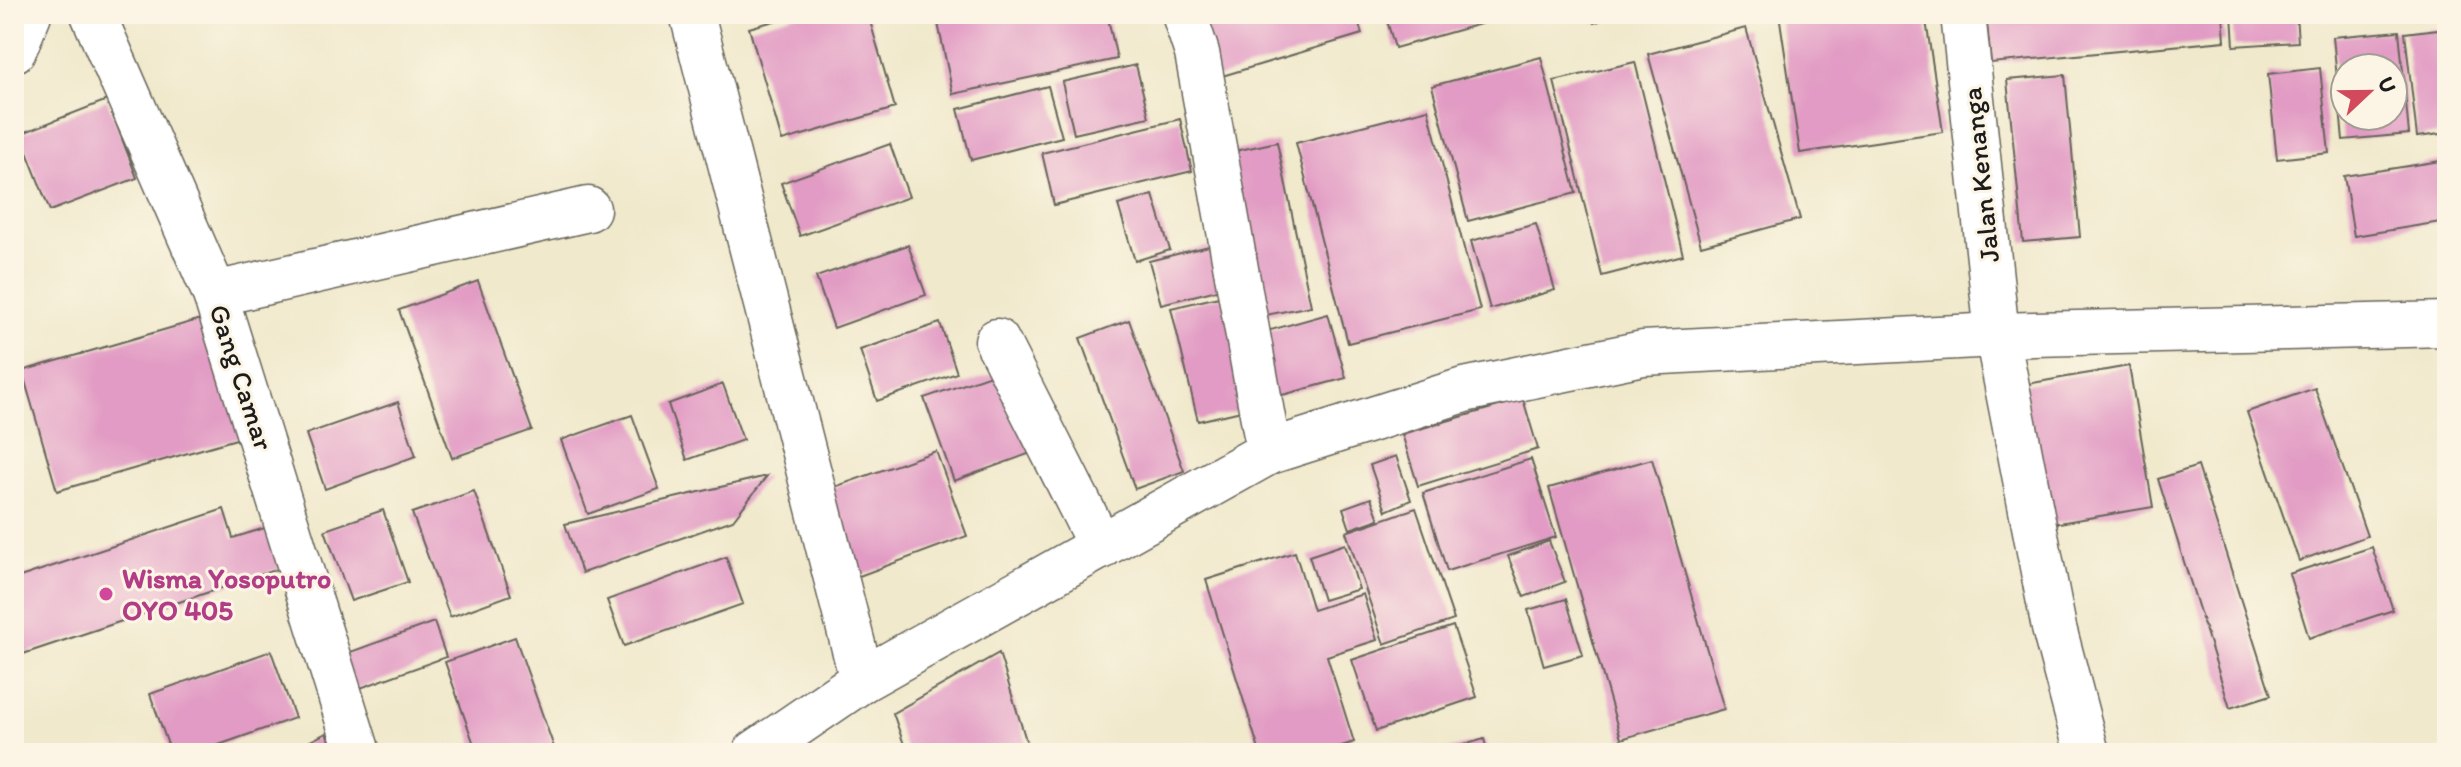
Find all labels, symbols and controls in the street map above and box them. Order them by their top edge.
north arrow [2329,52,2409,132]
text: U [2372,73,2402,97]
street label: Jalan Kenanga [1954,86,2006,264]
street label: Gang Camar [202,300,282,454]
place label: Wisma Yosoputro OYO 405 [122,561,331,627]
marker: Wisma Yosoputro OYO 405 [97,585,115,603]

